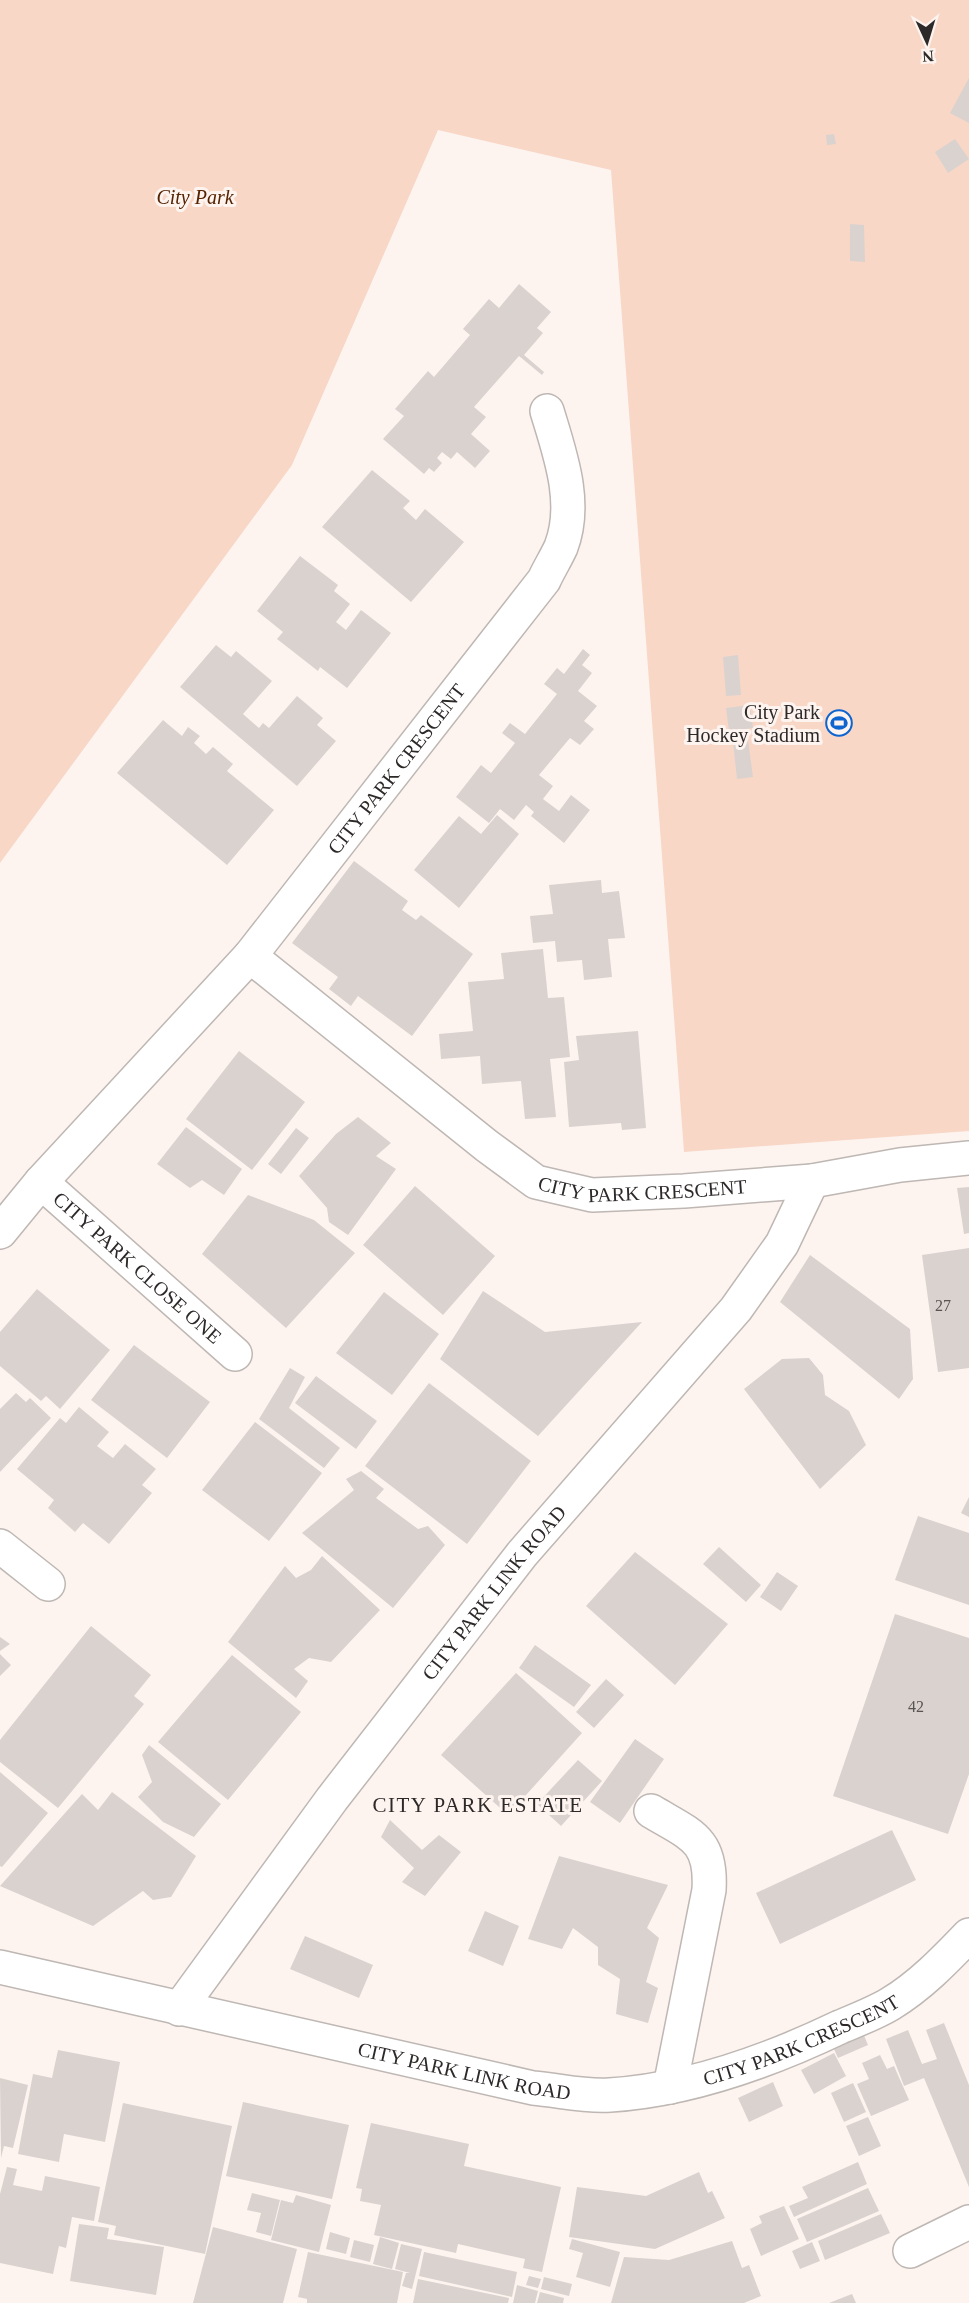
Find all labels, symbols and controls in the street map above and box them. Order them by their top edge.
north arrow [897,12,957,72]
text: N [921,48,934,65]
park label: City Park [156,186,235,209]
street label: CITY PARK CRESCENT [323,680,470,858]
place label: City Park Hockey Stadium [686,701,820,747]
sports icon: City Park Hockey Stadium [824,708,854,738]
street label: CITY PARK CRESCENT [536,1172,747,1206]
street label: CITY PARK CLOSE ONE [49,1187,226,1348]
house number: 27 [935,1297,951,1314]
street label: CITY PARK LINK ROAD [417,1501,570,1684]
house number: 42 [908,1698,924,1715]
district label: CITY PARK ESTATE [373,1793,583,1817]
street label: CITY PARK CRESCENT [701,1990,903,2090]
street label: CITY PARK LINK ROAD [356,2038,572,2104]

